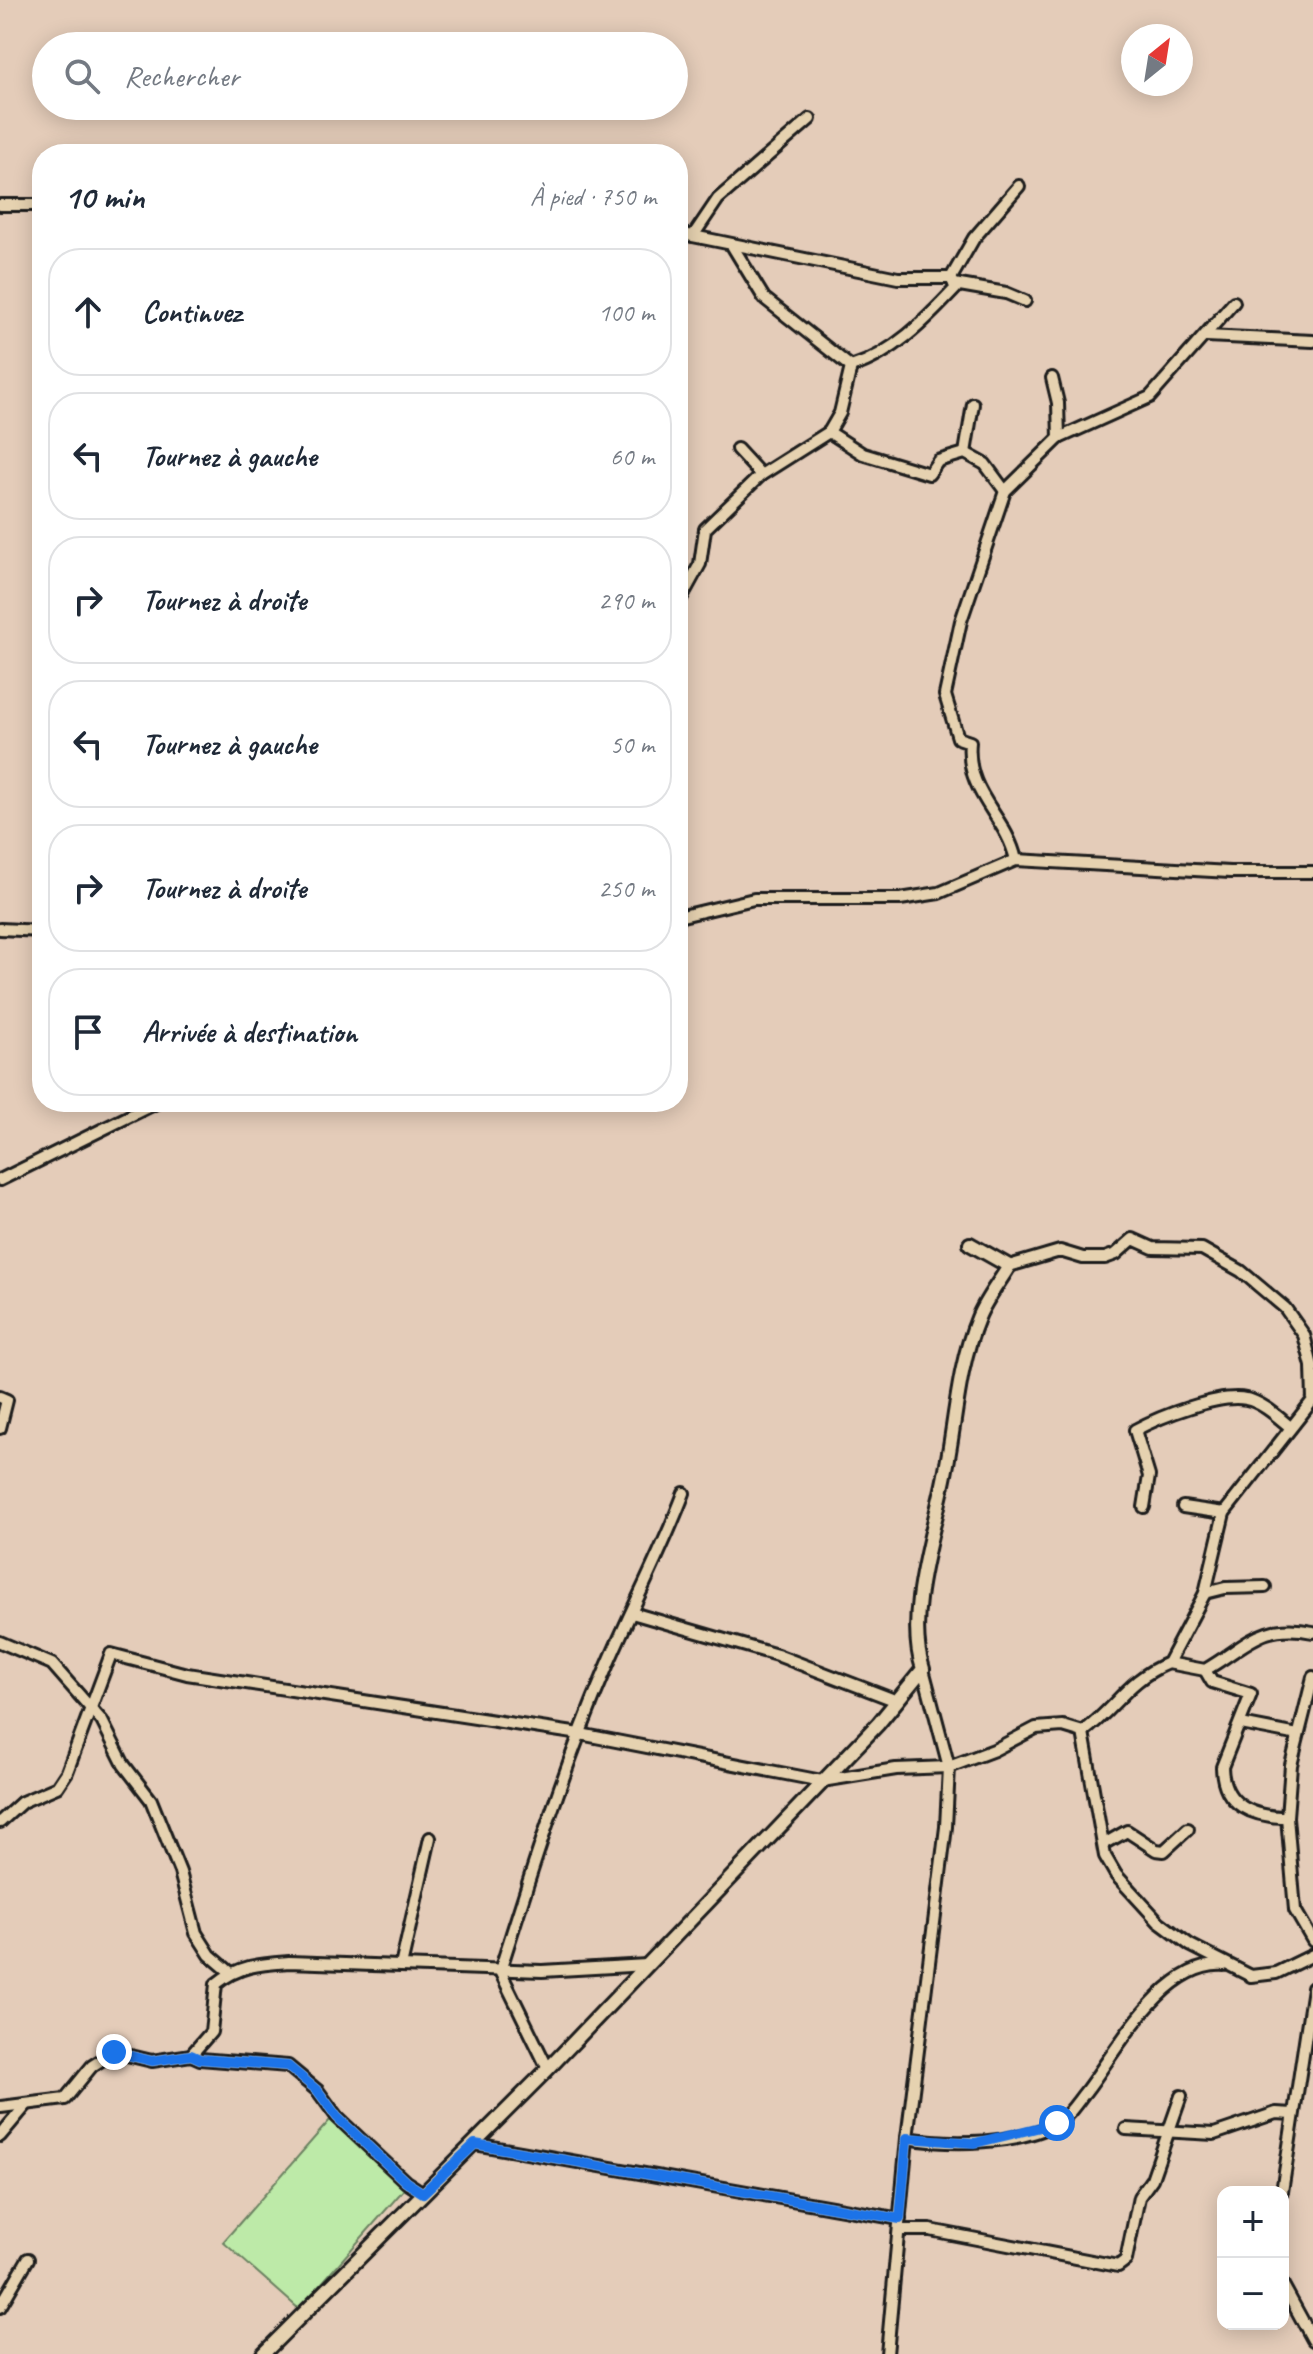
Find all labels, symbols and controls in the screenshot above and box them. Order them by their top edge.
north arrow [1121,24,1193,96]
search box [32,32,688,120]
icon: search [60,54,104,98]
text: Rechercher [124,57,239,95]
text: 10 min [64,175,144,218]
text: À pied · 750 m [530,180,656,213]
icon: ahead [66,290,110,334]
text: Continuez [142,293,241,331]
text: 100 m [598,296,654,329]
icon: left [66,434,110,478]
text: Tournez à gauche [142,437,317,475]
text: 60 m [610,440,654,473]
icon: right [66,578,110,622]
text: Tournez à droite [142,581,306,619]
text: 290 m [598,584,654,617]
icon: left [66,722,110,766]
text: Tournez à gauche [142,725,317,763]
text: 50 m [610,728,654,761]
icon: right [66,866,110,910]
text: Tournez à droite [142,869,306,907]
text: 250 m [598,872,654,905]
icon: arrive [66,1010,110,1054]
text: Arrivée à destination [142,1013,357,1051]
route end [96,2034,132,2070]
route start [1039,2105,1075,2141]
map controls [1217,2186,1289,2330]
button: + [1217,2186,1289,2258]
button: − [1217,2258,1289,2330]

